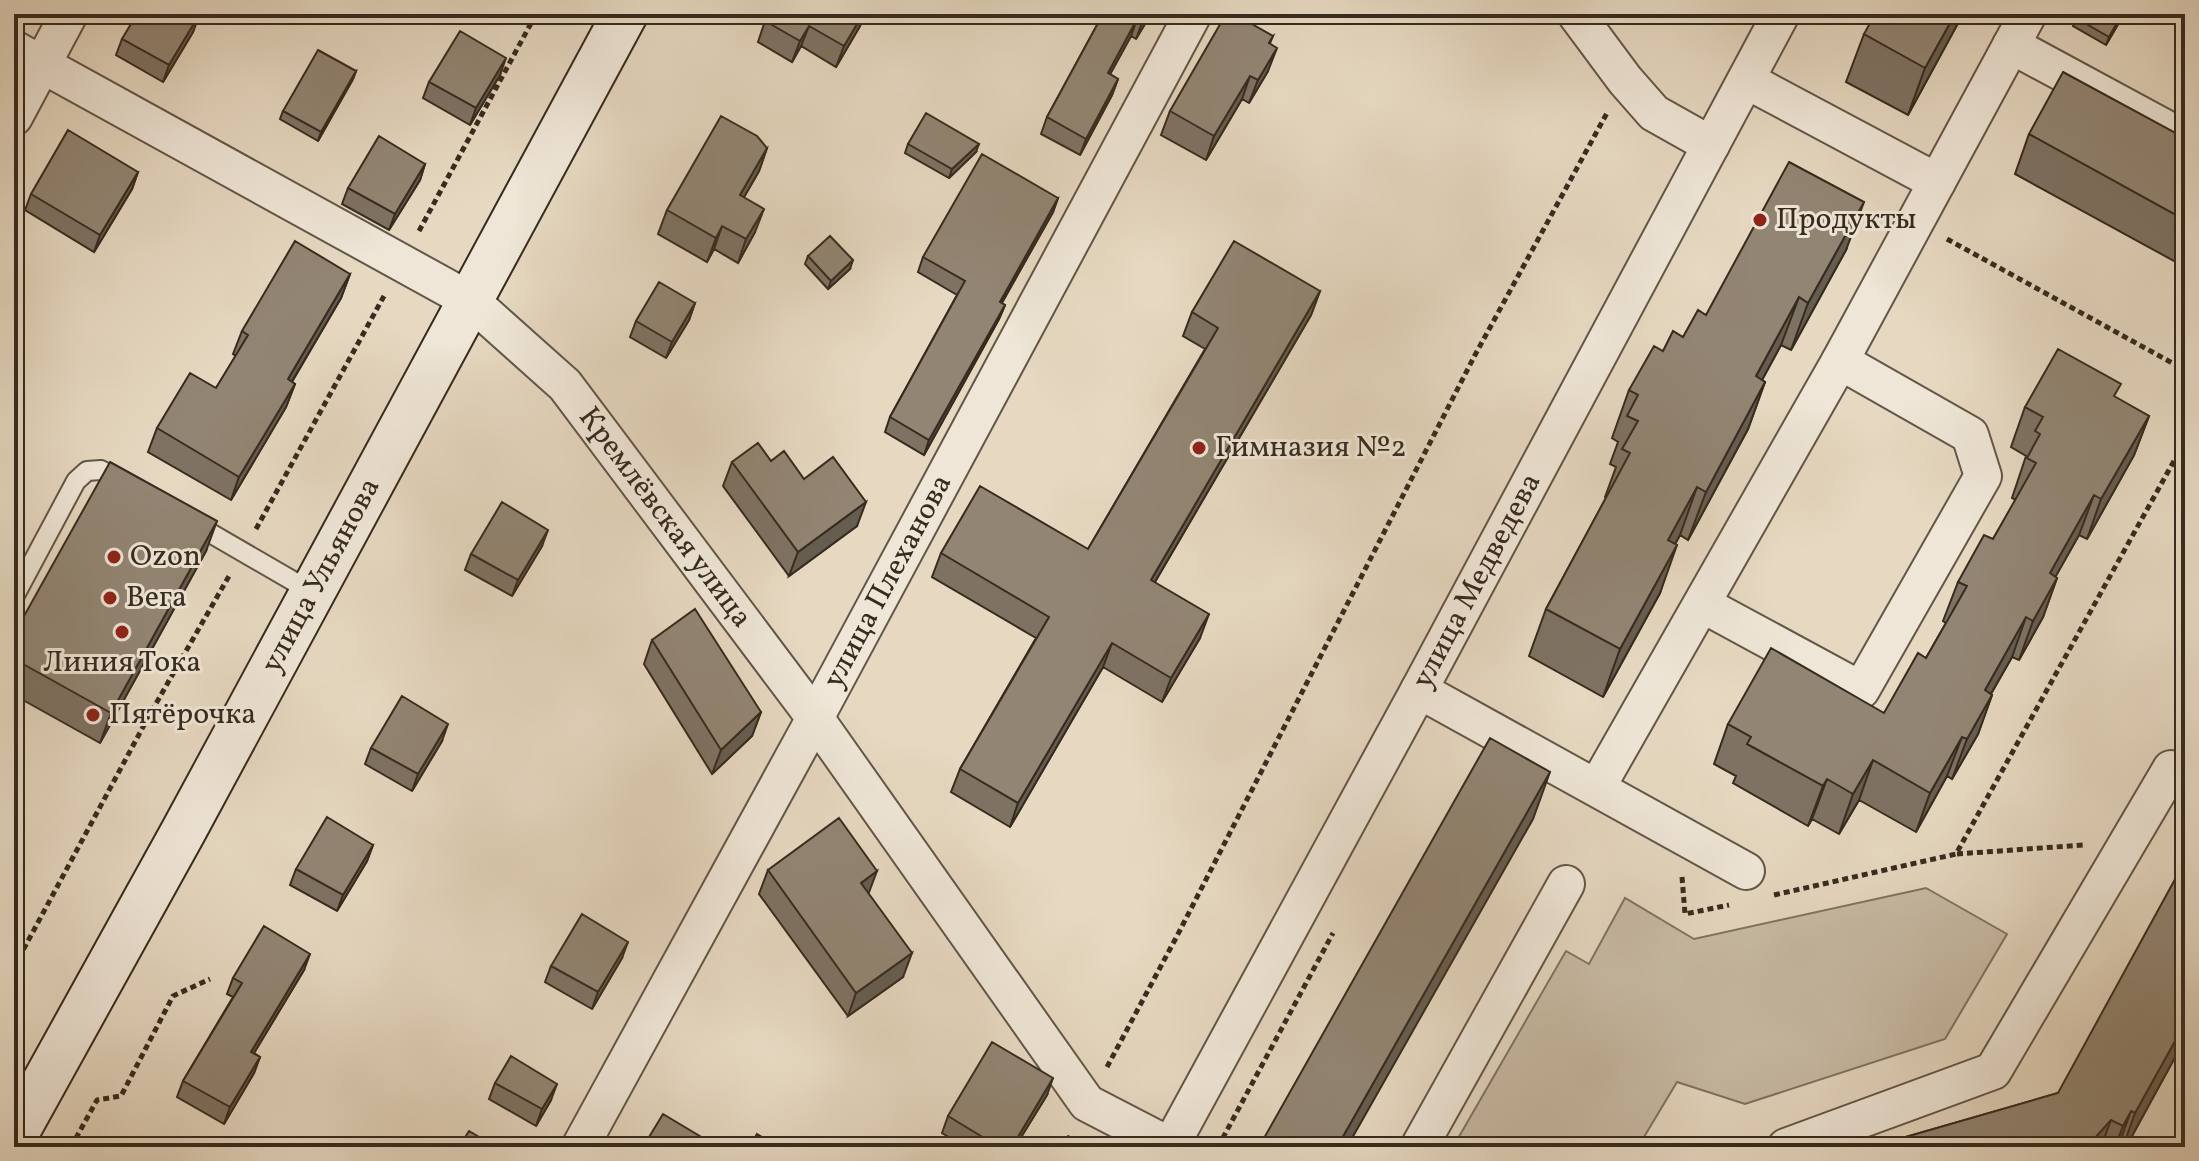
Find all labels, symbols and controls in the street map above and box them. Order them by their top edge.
place label: Продукты [1776,199,1917,241]
marker: Продукты [1751,211,1769,229]
street label: Кремлёвская улица [568,398,762,637]
place label: Гимназия №2 [1215,427,1407,469]
marker: Гимназия №2 [1190,439,1208,457]
street label: улица Медведева [1402,466,1552,696]
street label: улица Плеханова [814,467,963,696]
street label: улица Ульянова [252,471,391,681]
place label: Ozon [130,536,201,578]
marker: Ozon [105,548,123,566]
place label: Вега [126,577,187,619]
marker: Вега [101,589,119,607]
marker: Линия Тока [113,623,131,641]
place label: Линия Тока [43,642,201,684]
place label: Пятёрочка [109,694,256,736]
marker: Пятёрочка [84,706,102,724]

